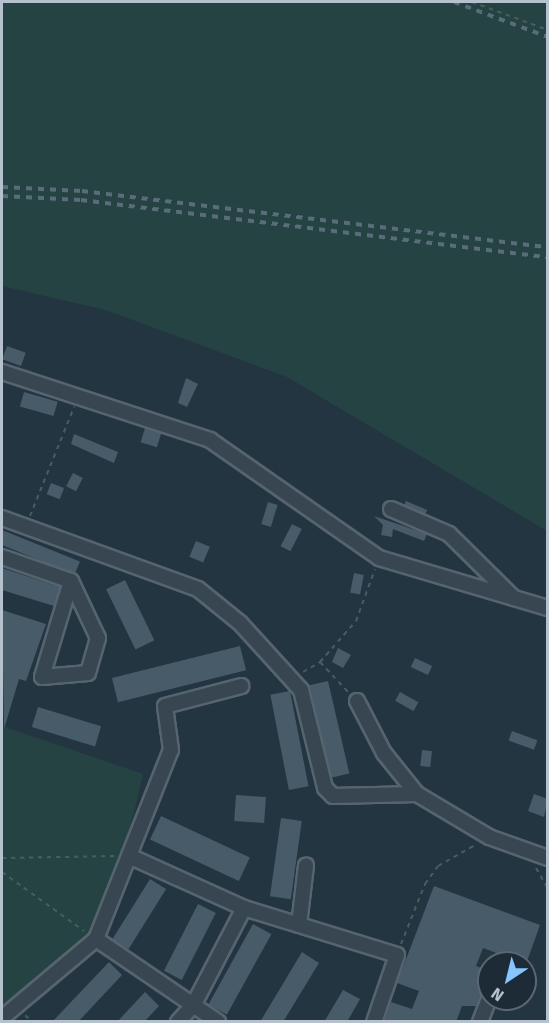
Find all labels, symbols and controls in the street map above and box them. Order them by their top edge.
north arrow [477,951,537,1011]
text: N [488,984,507,1005]

